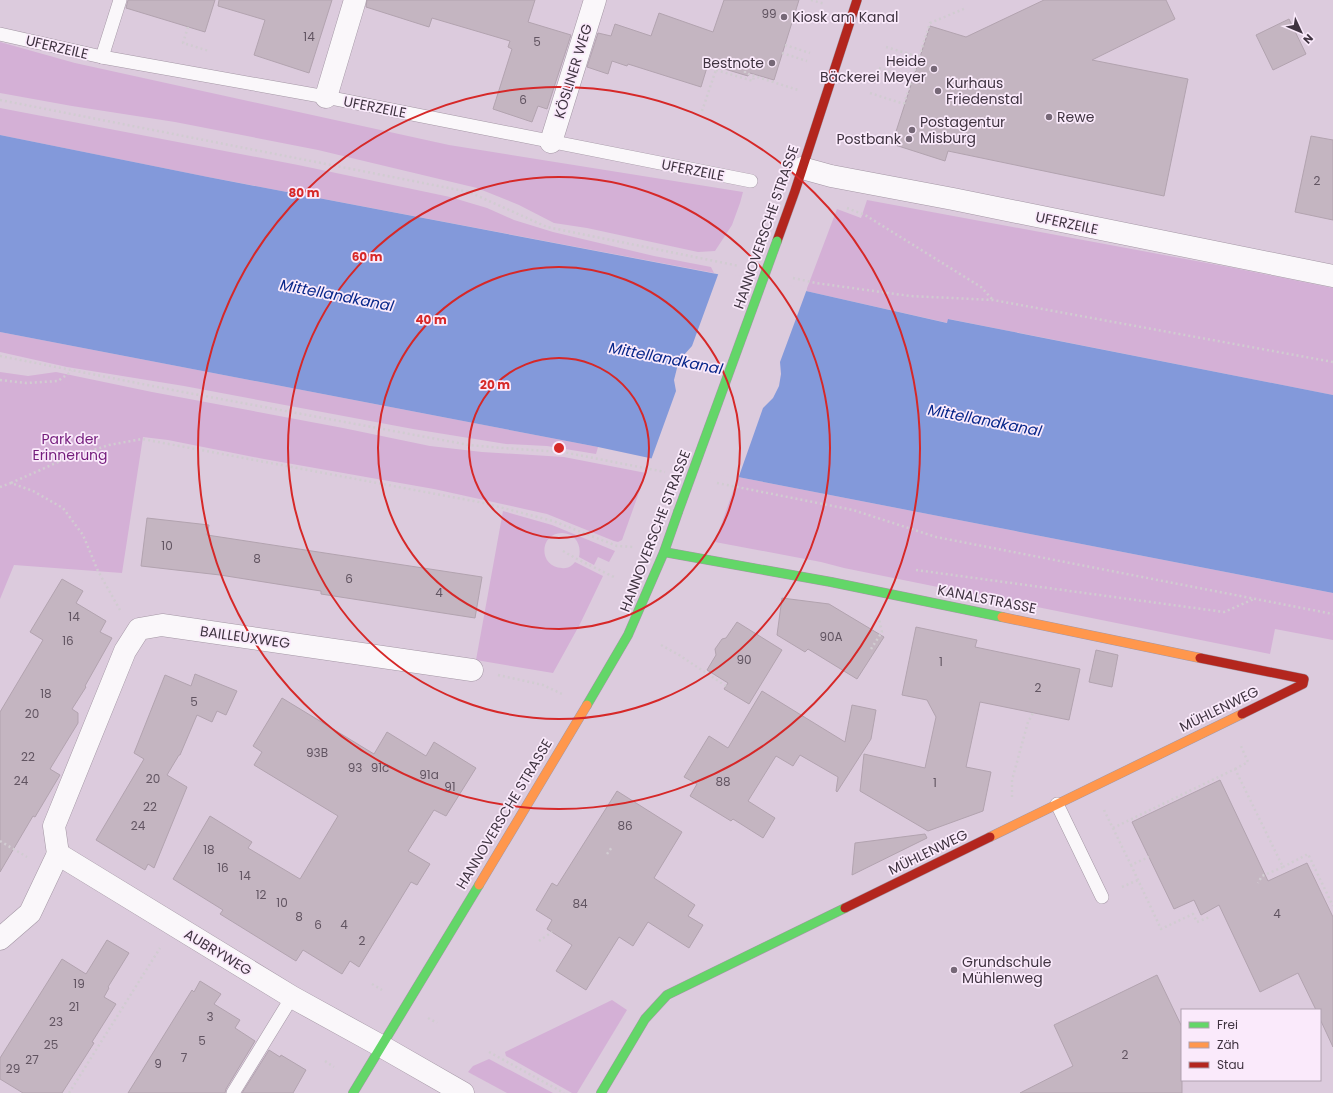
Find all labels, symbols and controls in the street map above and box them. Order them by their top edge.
house number: 99 [761,5,777,22]
place label: Kiosk am Kanal [792,7,898,27]
marker: Kiosk am Kanal [779,12,789,22]
north arrow [1281,12,1321,52]
street label: KÖSLINER WEG [549,21,597,121]
house number: 14 [303,28,315,45]
street label: UFERZEILE [24,30,90,64]
text: N [1300,30,1317,47]
house number: 5 [533,33,541,50]
place label: Heide Bäckerei Meyer [820,51,926,87]
place label: Bestnote [703,53,764,73]
marker: Bestnote [767,58,777,68]
marker: Heide Bäckerei Meyer [929,64,939,74]
place label: Kurhaus Friedenstal [946,73,1023,109]
marker: Kurhaus Friedenstal [933,86,943,96]
street label: UFERZEILE [342,91,408,123]
house number: 6 [519,91,527,108]
place label: Rewe [1057,107,1095,127]
place label: Postagentur Misburg [920,112,1005,148]
marker: Rewe [1044,112,1054,122]
marker: Postagentur Misburg [907,125,917,135]
place label: Postbank [836,129,902,149]
marker: Postbank [904,134,914,144]
street label: HANNOVERSCHE STRASSE [729,142,803,312]
street label: UFERZEILE [660,154,726,186]
house number: 2 [1314,172,1321,189]
text: 80 m [289,184,320,201]
street label: UFERZEILE [1034,207,1100,239]
text: 60 m [352,248,383,265]
water label: Mittellandkanal [278,274,396,316]
text: 40 m [415,311,447,328]
water label: Mittellandkanal [607,337,725,379]
text: 20 m [480,376,510,393]
water label: Mittellandkanal [926,399,1044,441]
park label: Park der Erinnerung [32,429,108,465]
centre of rings [552,441,566,455]
street label: HANNOVERSCHE STRASSE [615,447,695,615]
house number: 10 [161,537,173,554]
house number: 8 [253,550,261,567]
house number: 6 [345,570,353,587]
street label: KANALSTRASSE [936,580,1038,618]
house number: 4 [435,584,443,601]
house number: 14 [68,608,80,625]
street label: BAILLEUXWEG [199,621,291,653]
house number: 90A [819,628,843,645]
house number: 16 [62,632,74,649]
house number: 90 [736,651,752,668]
house number: 1 [939,653,943,670]
house number: 2 [1035,679,1042,696]
street label: MÜHLENWEG [1176,681,1262,737]
house number: 18 [40,685,52,702]
house number: 5 [190,693,198,710]
house number: 20 [25,705,39,722]
street label: HANNOVERSCHE STRASSE [451,735,557,893]
house number: 93B [306,744,328,761]
house number: 22 [21,748,35,765]
house number: 93 [348,759,362,776]
house number: 91c [371,759,389,776]
house number: 91a [419,766,439,783]
house number: 20 [146,770,160,787]
house number: 24 [14,772,29,789]
house number: 88 [715,773,731,790]
house number: 1 [933,774,937,791]
house number: 91 [444,778,456,795]
house number: 22 [143,798,157,815]
house number: 24 [131,817,146,834]
house number: 86 [617,817,633,834]
street label: MÜHLENWEG [885,824,971,880]
house number: 18 [203,841,215,858]
house number: 16 [217,859,229,876]
house number: 14 [239,867,251,884]
house number: 12 [256,886,266,903]
house number: 10 [276,894,288,911]
house number: 84 [572,895,588,912]
house number: 4 [1273,905,1281,922]
house number: 8 [295,908,303,925]
house number: 6 [314,916,322,933]
house number: 4 [340,916,348,933]
street label: AUBRYWEG [180,924,256,980]
house number: 2 [359,932,366,949]
place label: Grundschule Mühlenweg [962,952,1052,988]
marker: Grundschule Mühlenweg [949,965,959,975]
house number: 19 [73,975,85,992]
house number: 21 [69,998,79,1015]
house number: 3 [206,1008,214,1025]
legend [1181,1009,1321,1081]
house number: 23 [49,1013,63,1030]
text: Frei [1217,1016,1238,1033]
house number: 5 [198,1032,206,1049]
house number: 25 [44,1036,58,1053]
text: Zäh [1217,1036,1239,1053]
house number: 2 [1122,1046,1129,1063]
house number: 7 [181,1049,188,1066]
house number: 27 [25,1051,39,1068]
house number: 9 [154,1055,162,1072]
text: Stau [1217,1056,1244,1073]
house number: 29 [6,1060,20,1077]

